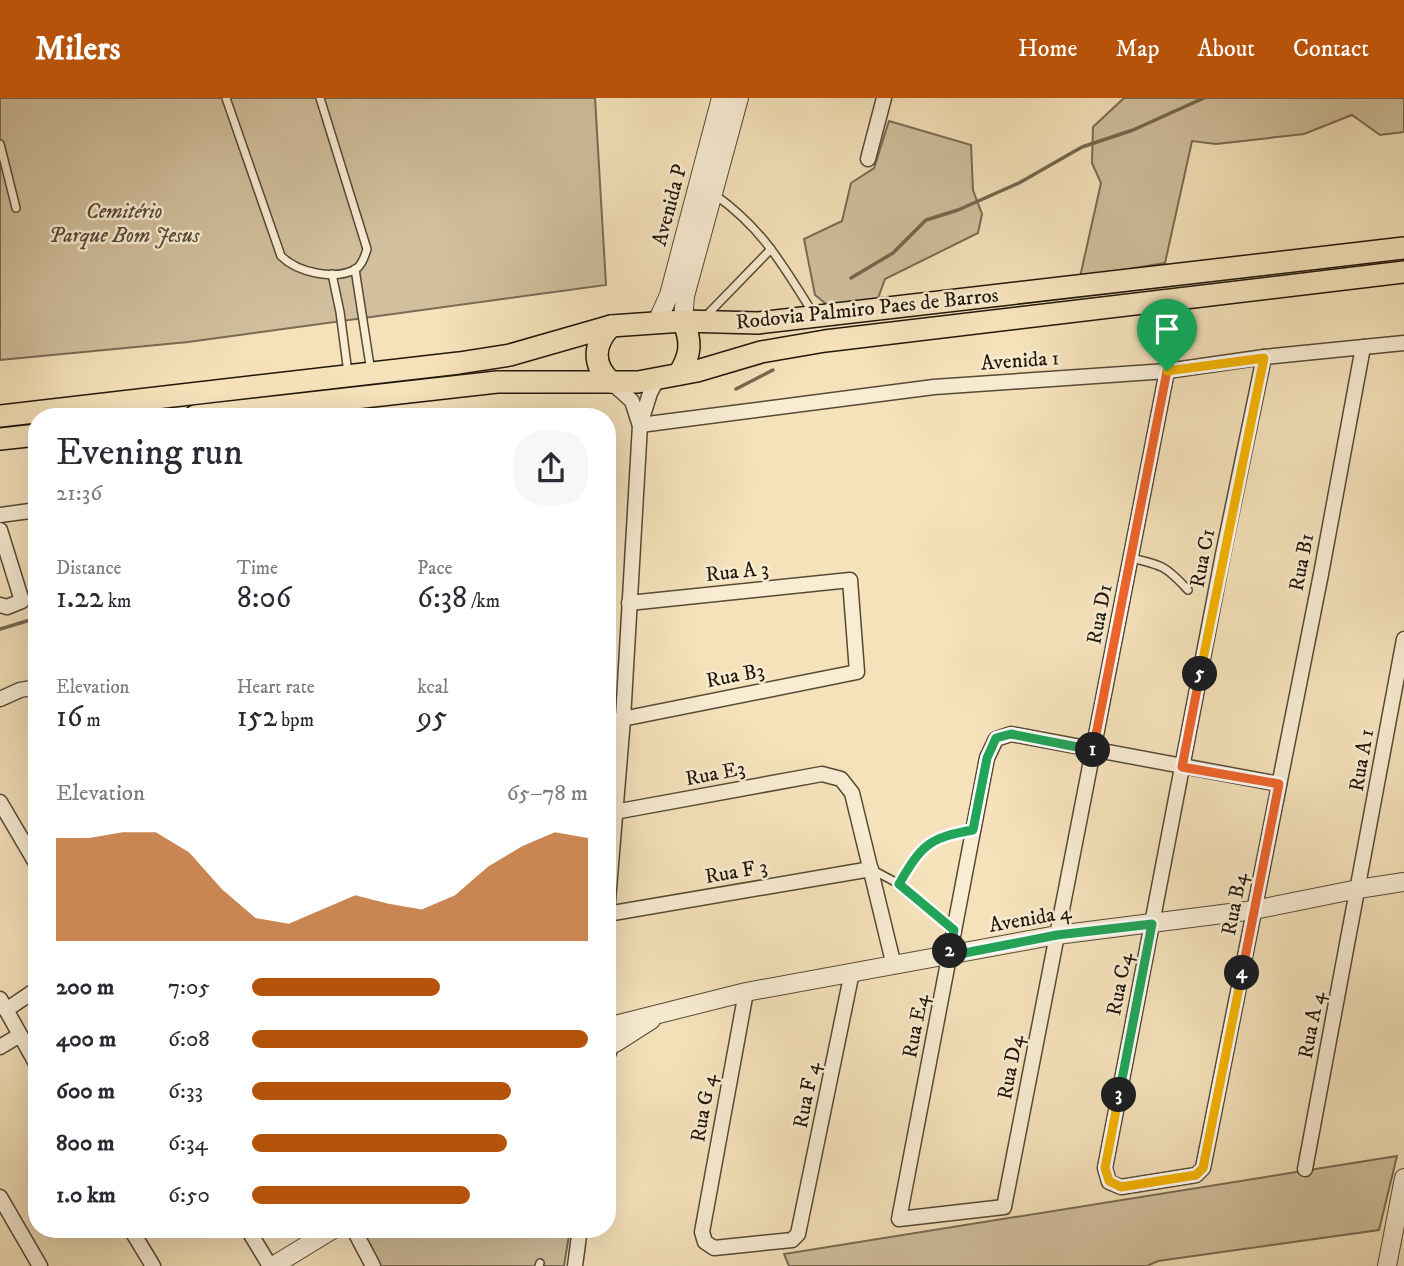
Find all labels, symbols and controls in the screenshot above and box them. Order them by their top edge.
text: Milers [35,29,120,70]
text: Home [1018,34,1077,64]
text: Map [1115,34,1160,64]
text: About [1198,34,1255,64]
text: Contact [1293,34,1369,64]
street label: Avenida P [647,162,693,249]
park label: Cemitério Parque Bom Jesus [49,199,200,250]
street label: Rodovia Palmiro Paes de Barros [734,282,1000,336]
pin [1137,299,1197,371]
icon: arrive [1148,310,1186,348]
street label: Avenida 1 [980,345,1060,377]
text: Evening run [56,429,243,477]
button: share [514,431,588,505]
text: 21:36 [56,479,102,508]
street label: Rua C1 [1185,527,1221,590]
street label: Rua B1 [1284,531,1320,593]
street label: Rua A 3 [704,556,770,588]
text: Distance [56,557,121,580]
text: Time [237,557,278,580]
text: Pace [417,557,452,580]
text: 1.22 [56,580,104,617]
text: 8:06 [237,580,291,617]
text: 6:38 [417,580,467,617]
street label: Rua D1 [1081,582,1119,647]
text: km [104,590,131,613]
text: /km [467,590,500,613]
pin: 5 [1182,656,1218,692]
street label: Rua B3 [704,658,766,694]
text: 5 [1195,662,1204,685]
text: Elevation [56,676,130,699]
text: Heart rate [237,676,315,699]
text: kcal [417,676,449,699]
text: 16 [56,699,83,736]
text: 152 [237,699,277,736]
text: 95 [417,699,447,736]
text: m [83,709,101,732]
text: bpm [277,709,314,732]
street label: Rua A 1 [1344,727,1380,794]
pin: 1 [1076,732,1110,768]
text: 1 [1089,738,1096,761]
street label: Rua E3 [683,755,747,792]
text: Elevation [56,779,145,808]
text: 65–78 m [507,779,588,808]
street label: Rua F 3 [703,854,769,890]
street label: Rua B4 [1216,870,1254,938]
street label: Avenida 4 [987,899,1074,939]
pin: 2 [932,934,968,968]
text: 2 [945,939,954,962]
street label: Rua C4 [1101,950,1139,1018]
pin: 4 [1224,956,1260,990]
text: 4 [1236,961,1247,984]
text: 200 m [56,973,114,1002]
text: 7:05 [168,973,210,1002]
street label: Rua A 4 [1293,989,1331,1061]
street label: Rua E4 [897,991,935,1060]
text: 400 m [56,1025,116,1054]
text: 6:08 [168,1025,210,1054]
street label: Rua D4 [992,1032,1030,1102]
street label: Rua F 4 [788,1059,826,1131]
street label: Rua G 4 [685,1071,723,1144]
text: 600 m [56,1077,115,1106]
text: 6:33 [168,1077,203,1106]
pin: 3 [1102,1077,1136,1112]
text: 3 [1115,1083,1122,1106]
text: 800 m [56,1129,114,1158]
text: 6:34 [168,1129,208,1158]
text: 1.0 km [56,1181,116,1210]
text: 6:50 [168,1181,210,1210]

